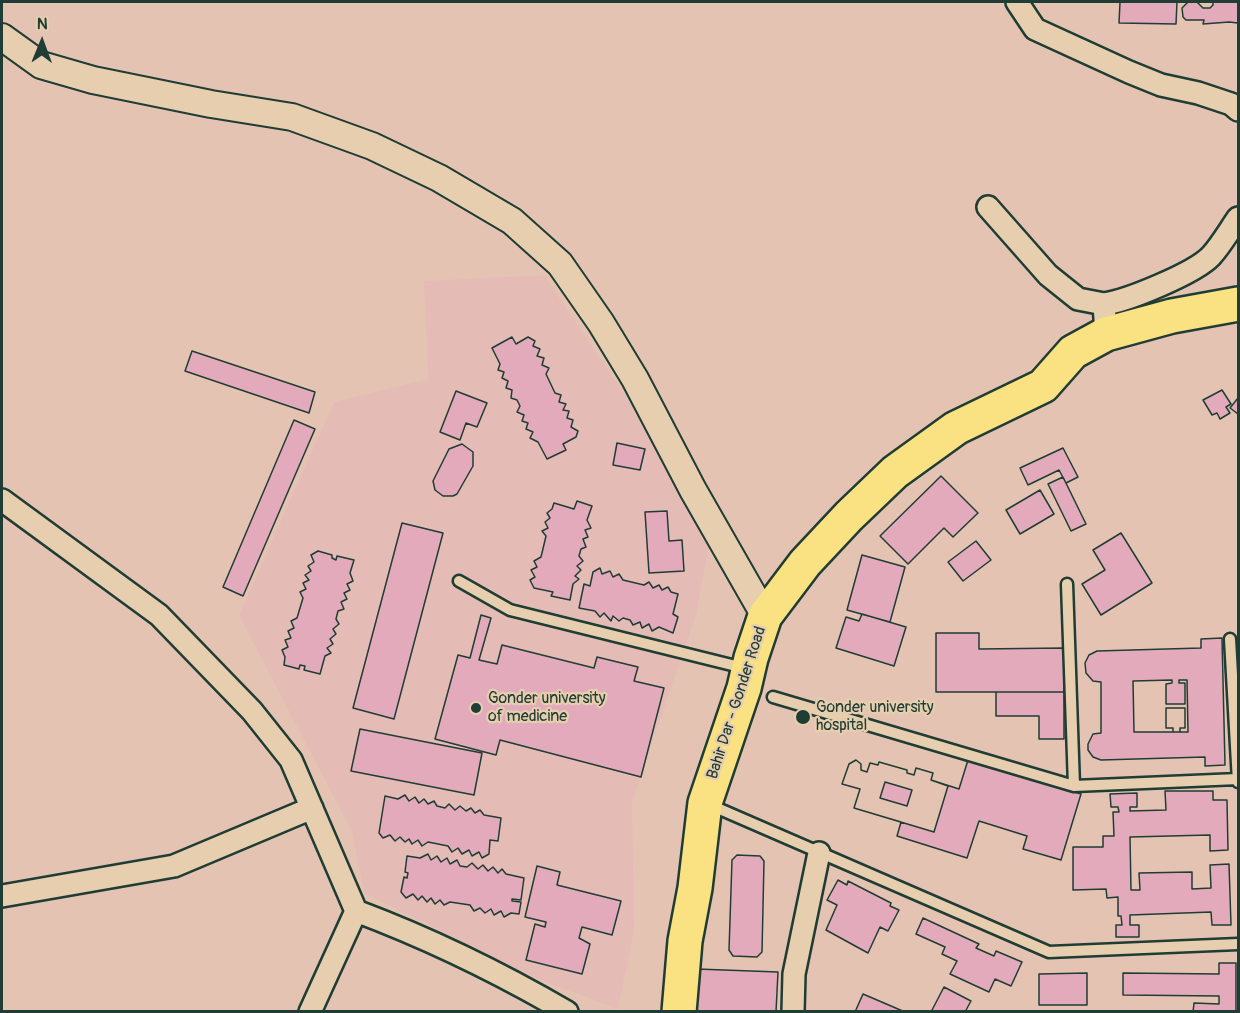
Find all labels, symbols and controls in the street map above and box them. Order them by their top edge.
north arrow [12,12,72,72]
text: N [37,14,48,34]
street label: Bahir Dar - Gonder Road [703,624,771,782]
place label: Gonder university of medicine [488,689,606,727]
place label: Gonder university hospital [816,698,934,736]
marker: Gonder university of medicine [469,701,483,715]
marker: Gonder university hospital [794,708,812,726]

